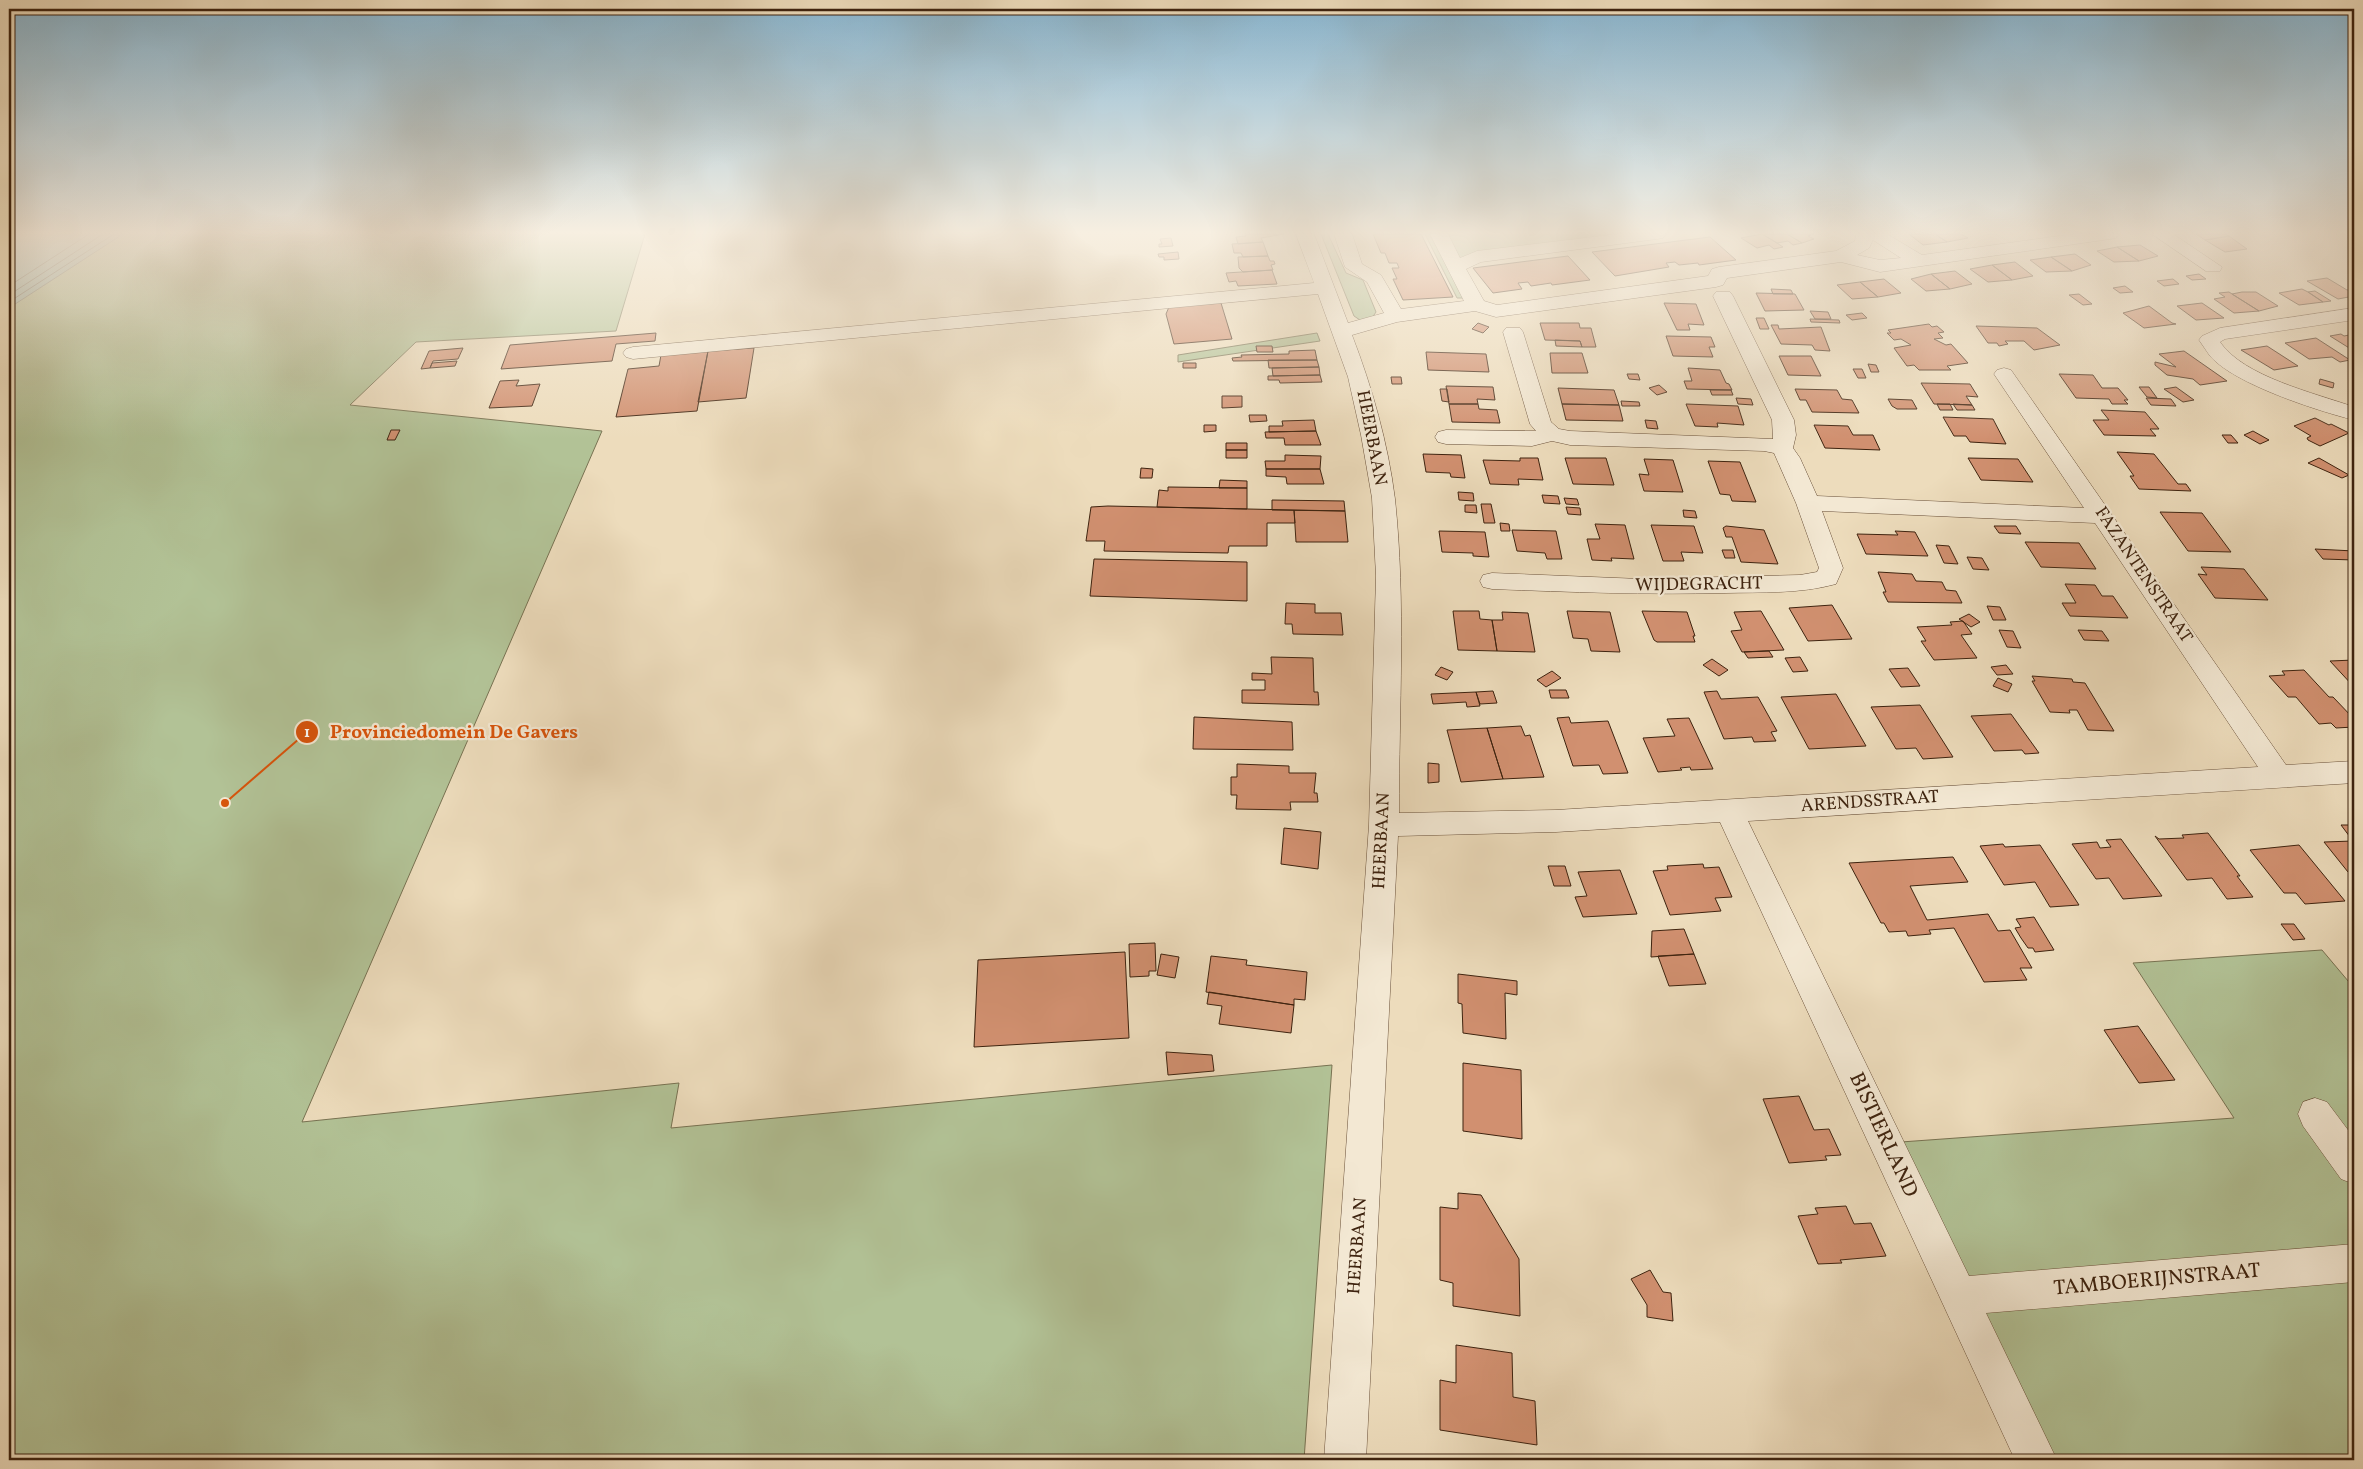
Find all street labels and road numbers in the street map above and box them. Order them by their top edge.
street label: HEERBAAN [1349,388,1393,488]
street label: FAZANTENSTRAAT [2088,502,2198,649]
street label: WIJDEGRACHT [1635,571,1763,599]
street label: ARENDSSTRAAT [1800,785,1940,819]
street label: HEERBAAN [1367,792,1397,890]
street label: BISTIERLAND [1841,1068,1925,1202]
street label: HEERBAAN [1342,1197,1374,1295]
street label: TAMBOERIJNSTRAAT [2052,1257,2262,1303]

